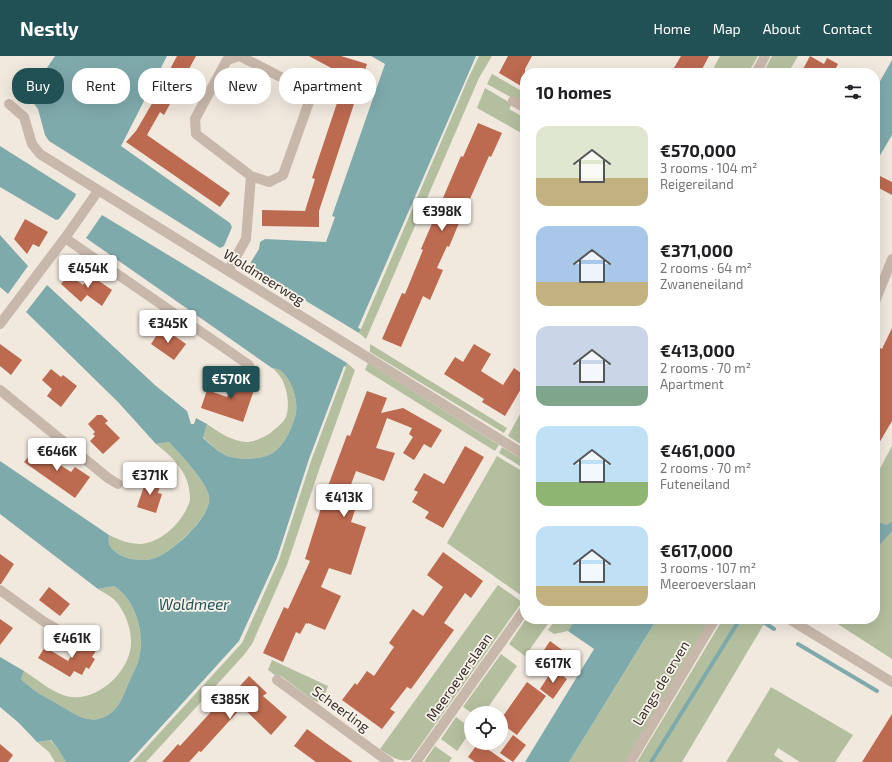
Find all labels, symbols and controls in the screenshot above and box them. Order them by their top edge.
text: Nestly [20,17,79,40]
text: Home [654,20,691,37]
text: Map [713,20,741,37]
text: About [763,20,801,37]
text: Contact [823,20,872,37]
chip: Buy [12,68,64,104]
chip: Rent [72,68,130,104]
chip: Filters [138,68,206,104]
chip: New [214,68,271,104]
chip: Apartment [279,68,376,104]
icon: filters [842,81,864,103]
text: 10 homes [536,82,612,102]
text: €570,000 [660,140,736,160]
icon: home [568,142,616,190]
text: 3 rooms · 104 m² [660,160,757,176]
text: Reigereiland [660,176,734,192]
pin: €398K [414,198,470,232]
text: €398K [422,203,462,219]
text: €371,000 [660,240,733,260]
icon: home [568,242,616,290]
street label: Woldmeerweg [220,245,308,308]
pin: €454K [60,255,116,289]
text: €454K [68,260,108,276]
text: 2 rooms · 64 m² [660,260,752,276]
text: Zwaneneiland [660,276,743,292]
pin: €345K [140,310,196,344]
text: €345K [148,315,188,331]
text: €413,000 [660,340,735,360]
icon: home [568,342,616,390]
text: 2 rooms · 70 m² [660,360,751,376]
pin: €570K [203,366,259,400]
text: €570K [212,371,250,387]
text: Apartment [660,376,724,392]
pin: €646K [29,438,85,472]
text: €461,000 [660,440,735,460]
icon: home [568,442,616,490]
text: €646K [37,443,77,459]
text: 2 rooms · 70 m² [660,460,751,476]
pin: €371K [122,462,178,496]
text: €371K [132,467,168,483]
text: Futeneiland [660,476,730,492]
pin: €413K [316,484,372,518]
text: €413K [325,489,363,505]
text: €617,000 [660,540,733,560]
icon: home [568,542,616,590]
text: 3 rooms · 107 m² [660,560,756,576]
text: Meeroeverslaan [660,576,756,592]
water label: Woldmeer [159,595,230,613]
pin: €461K [44,625,100,659]
street label: Meeroeverslaan [422,629,495,724]
text: €461K [53,630,91,646]
street label: Langs de erven [629,637,693,728]
pin: €617K [525,650,581,684]
text: €617K [535,655,571,671]
street label: Scheerling [309,682,374,735]
pin: €385K [202,686,258,720]
text: €385K [210,691,250,707]
map controls [464,706,508,750]
button: locate [464,706,508,750]

